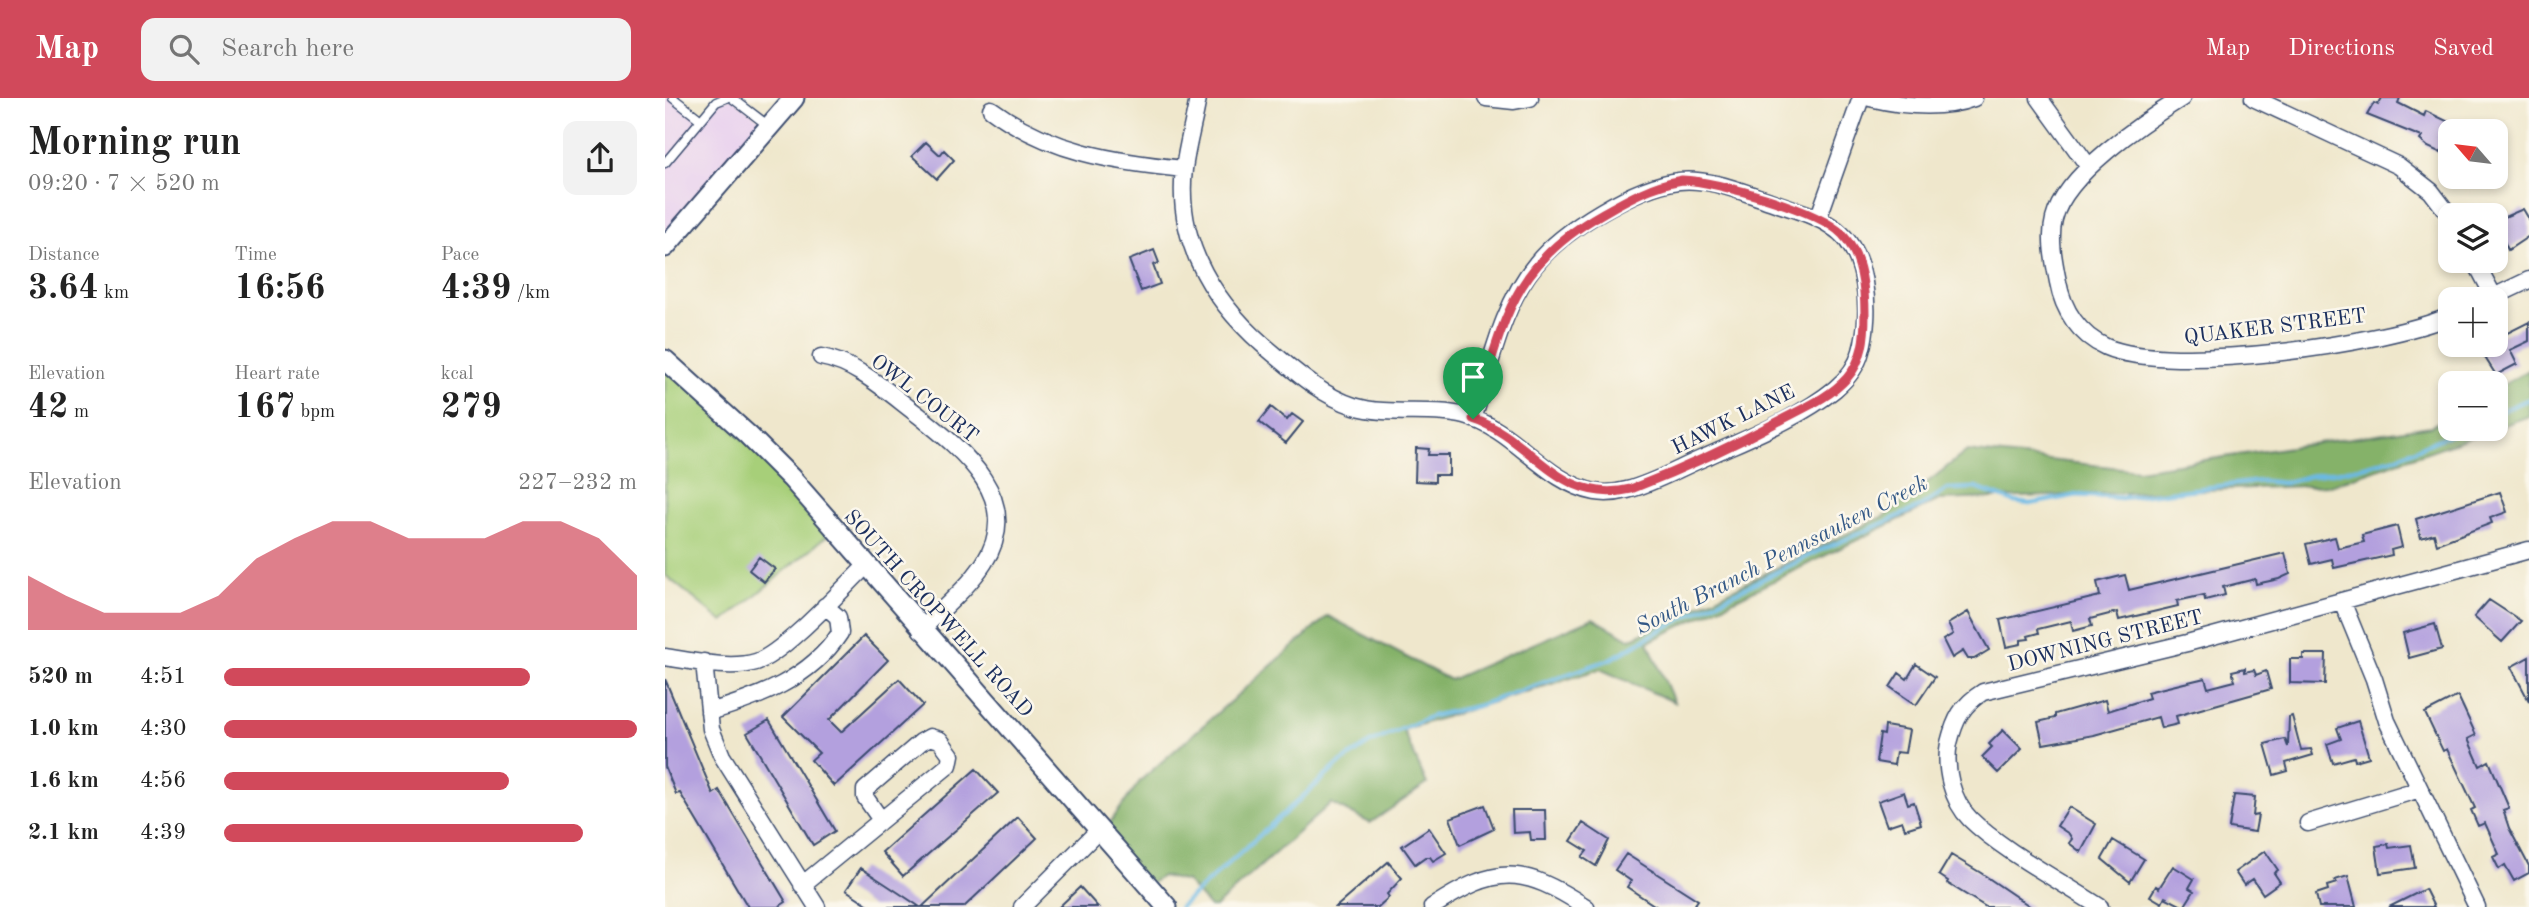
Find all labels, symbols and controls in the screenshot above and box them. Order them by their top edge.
search box [141,18,631,81]
icon: search [165,30,203,68]
text: Map [35,33,99,66]
text: Search here [221,36,354,62]
text: Map [2206,37,2250,61]
text: Directions [2288,37,2395,61]
text: Saved [2433,37,2494,61]
north arrow [2438,119,2508,189]
map controls [2438,119,2508,441]
button: share [563,121,637,195]
text: Morning run [28,125,241,163]
text: 09:20 · 7 × 520 m [28,172,220,195]
button: layers [2438,203,2508,273]
text: Distance [28,246,100,265]
text: Time [234,246,277,265]
text: Pace [441,246,479,265]
text: 3.64 [28,271,99,306]
text: 16:56 [234,271,325,306]
text: 4:39 [441,271,511,306]
text: km [99,284,129,303]
text: /km [511,284,550,303]
button: + [2438,287,2508,357]
street label: QUAKER STREET [2183,306,2367,349]
pin [1443,347,1503,419]
street label: OWL COURT [866,351,982,447]
icon: arrive [1454,358,1492,396]
text: Elevation [28,365,105,384]
text: Heart rate [234,365,320,384]
text: kcal [441,365,473,384]
button: − [2438,371,2508,441]
street label: HAWK LANE [1669,382,1799,459]
text: 42 [28,390,69,425]
text: 167 [234,390,295,425]
text: 279 [441,390,502,425]
text: m [69,403,89,422]
text: bpm [295,403,335,422]
text: Elevation [28,471,122,494]
text: 227–232 m [518,471,637,494]
water label: South Branch Pennsauken Creek [1632,471,1931,639]
street label: SOUTH CROPWELL ROAD [839,506,1036,722]
street label: DOWNING STREET [2006,607,2205,676]
text: 520 m [28,665,93,688]
text: 4:51 [140,665,186,688]
text: 1.0 km [28,717,99,740]
text: 4:30 [140,717,186,740]
text: 1.6 km [28,769,99,792]
text: 4:56 [140,769,186,792]
text: 2.1 km [28,821,99,844]
text: 4:39 [140,821,186,844]

